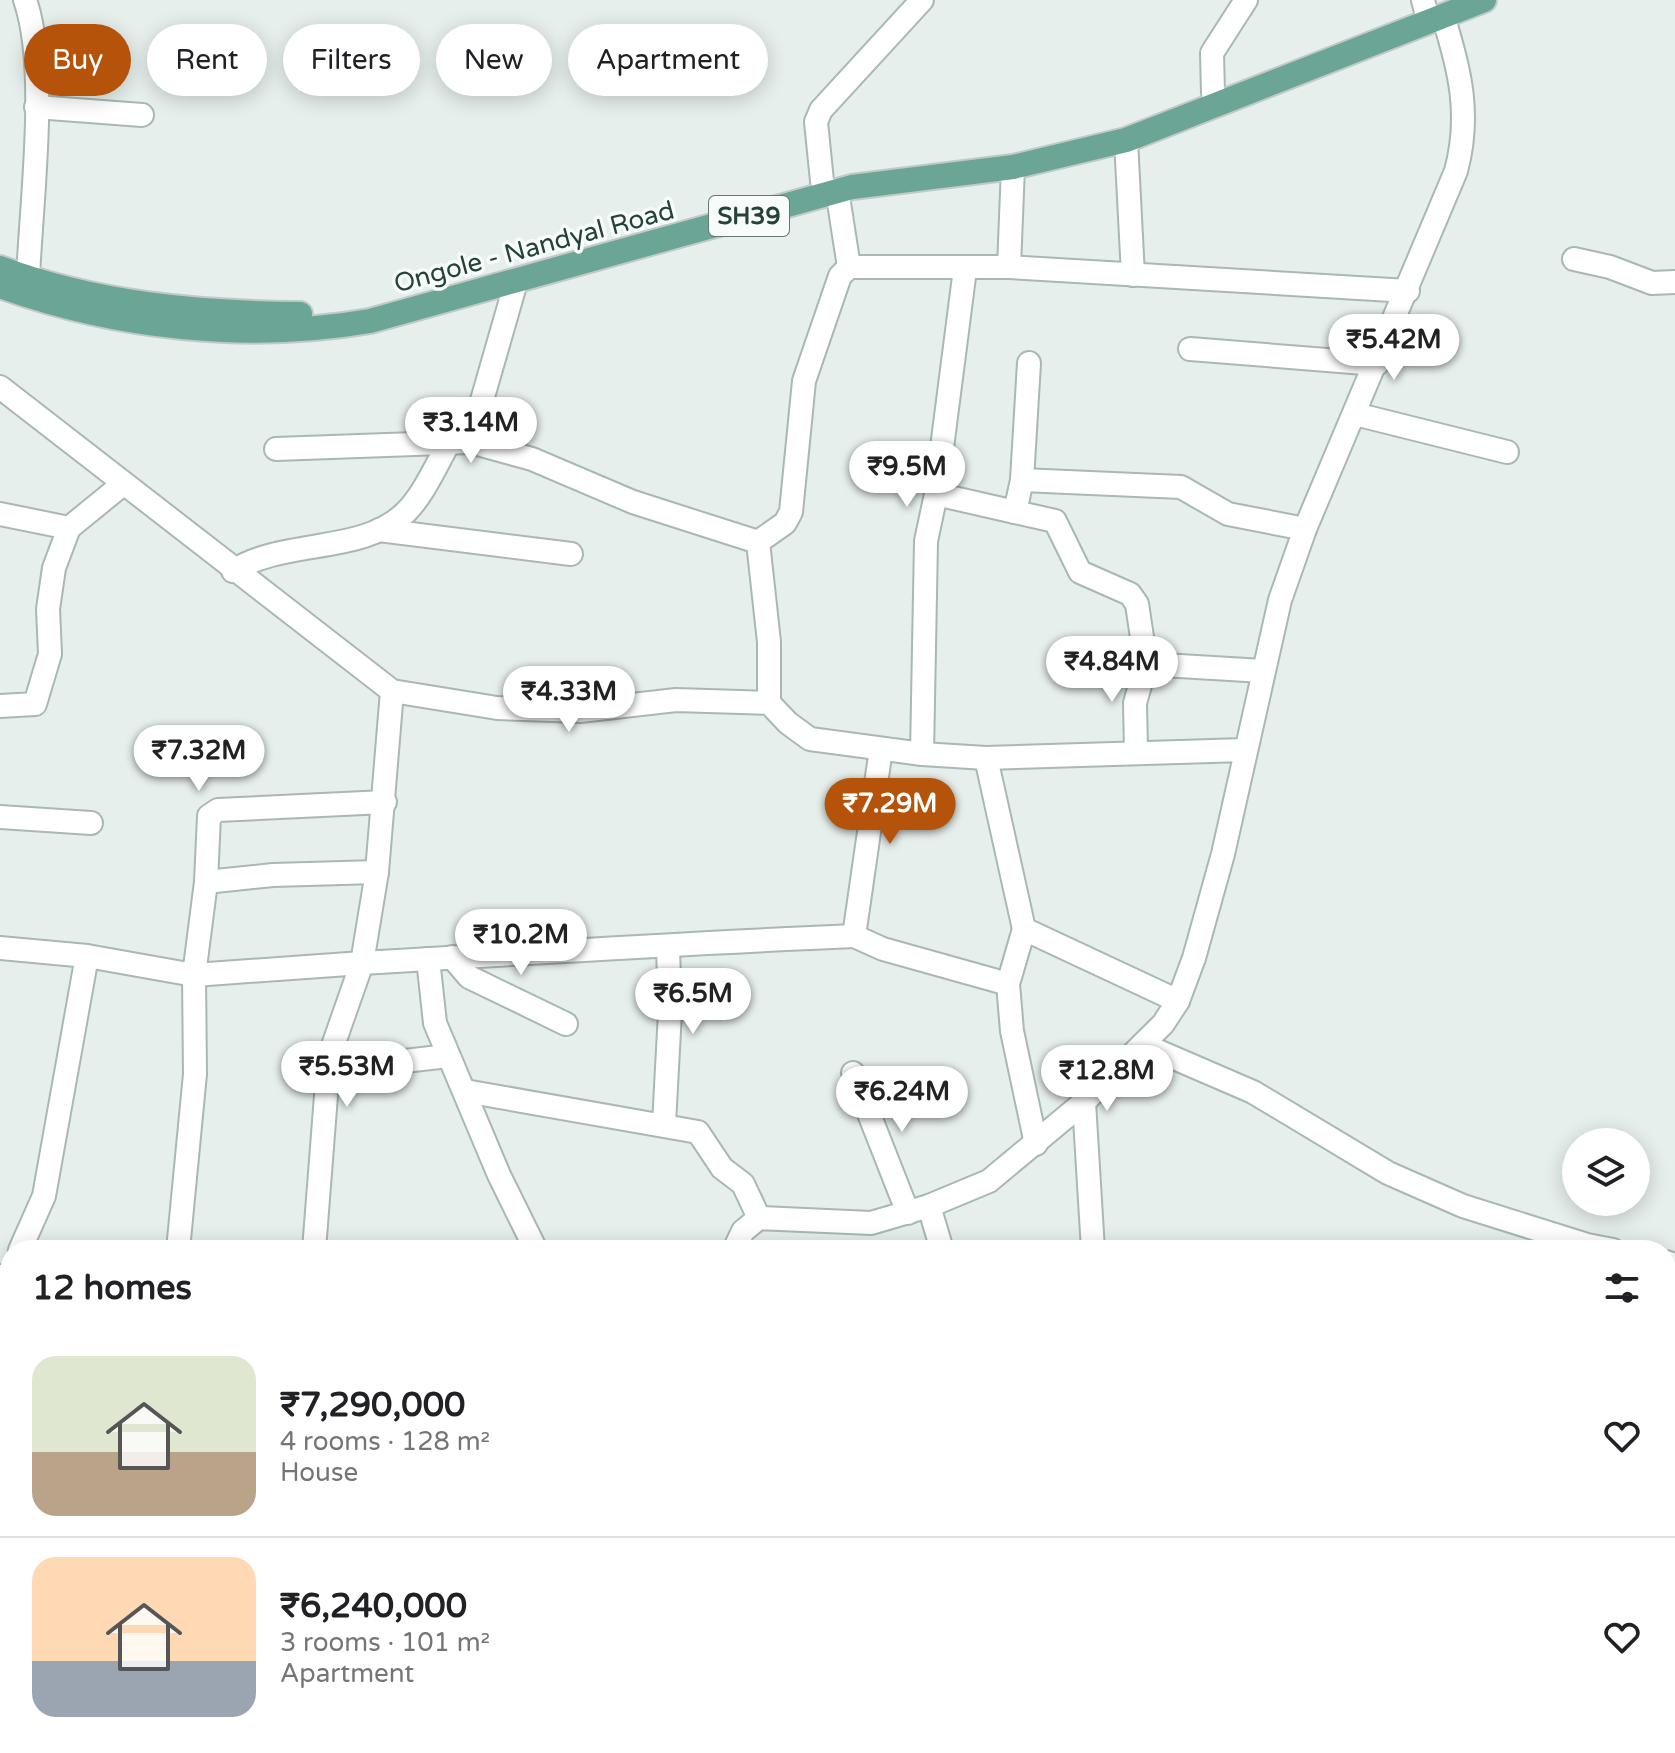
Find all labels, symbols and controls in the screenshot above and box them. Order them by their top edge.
chip: Buy [24,24,131,96]
chip: Rent [147,24,267,96]
chip: Filters [283,24,420,96]
chip: New [436,24,552,96]
chip: Apartment [568,24,768,96]
street label: Ongole - Nandyal Road [390,195,678,299]
road number: SH39 [709,196,789,236]
pin: ₹5.42M [1329,314,1459,382]
text: ₹5.42M [1346,324,1442,355]
pin: ₹3.14M [406,397,536,465]
text: ₹3.14M [423,407,519,438]
pin: ₹9.5M [851,441,963,509]
text: ₹9.5M [867,451,947,482]
pin: ₹4.84M [1047,636,1177,704]
text: ₹4.84M [1064,646,1160,677]
pin: ₹4.33M [504,666,634,734]
text: ₹4.33M [521,676,617,707]
pin: ₹7.32M [134,725,264,793]
text: ₹7.32M [152,735,246,766]
pin: ₹7.29M [825,778,955,846]
text: ₹7.29M [843,788,937,819]
pin: ₹10.2M [456,909,586,977]
text: ₹10.2M [473,919,569,950]
pin: ₹6.5M [637,968,749,1036]
text: ₹6.5M [653,978,733,1009]
pin: ₹5.53M [282,1041,412,1109]
pin: ₹12.8M [1042,1045,1172,1113]
text: ₹5.53M [299,1051,395,1082]
text: ₹12.8M [1059,1055,1155,1086]
pin: ₹6.24M [837,1066,967,1134]
text: ₹6.24M [854,1076,950,1107]
map controls [1562,1128,1650,1216]
button: layers [1562,1128,1650,1216]
icon: filters [1600,1266,1644,1310]
text: 12 homes [32,1268,192,1309]
text: ₹7,290,000 [280,1385,465,1426]
icon: home [96,1388,192,1484]
icon: heart [1600,1414,1644,1458]
text: 4 rooms · 128 m² [280,1426,490,1457]
text: House [280,1457,358,1488]
text: ₹6,240,000 [280,1586,467,1627]
icon: home [96,1589,192,1685]
icon: heart [1600,1615,1644,1659]
text: 3 rooms · 101 m² [280,1627,490,1658]
text: Apartment [280,1658,414,1689]

